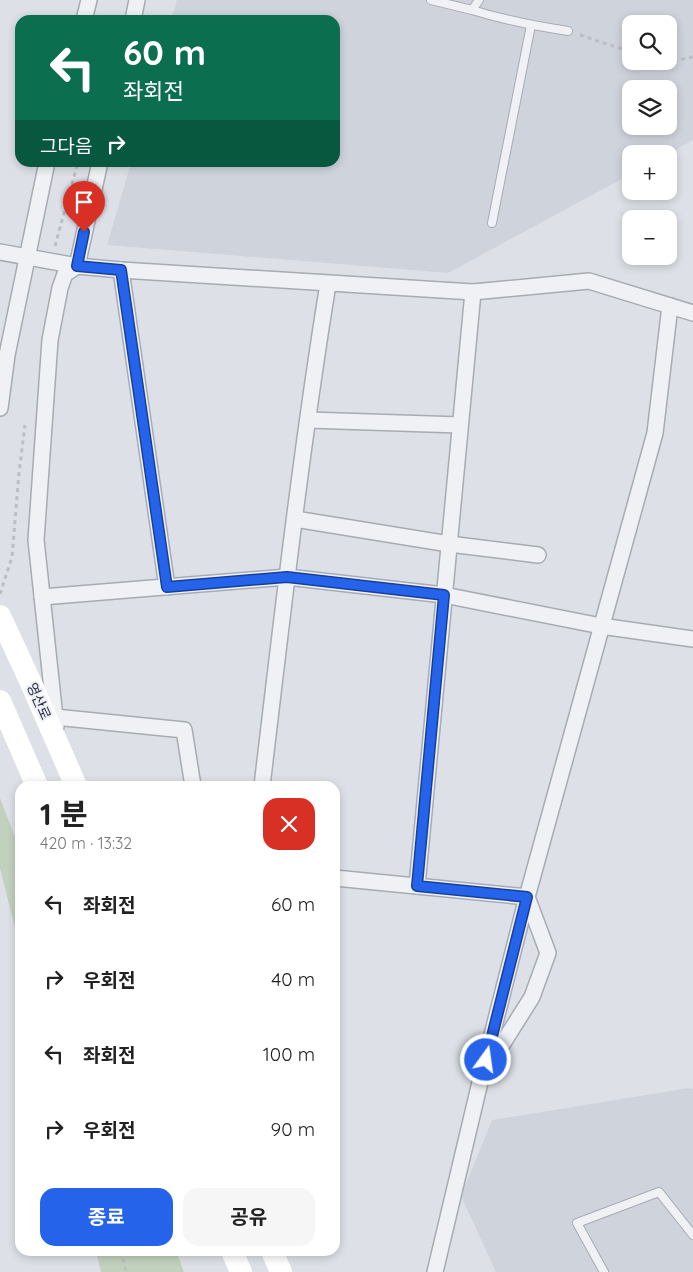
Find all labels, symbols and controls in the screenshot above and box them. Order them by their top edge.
map controls [622,15,677,265]
button: search [622,15,677,70]
text: 60 m [123,30,206,74]
icon: left [40,35,105,100]
text: 좌회전 [123,77,184,105]
button: layers [622,80,677,135]
icon: right [102,130,130,158]
text: 그다음 [40,134,92,158]
button: + [622,145,677,200]
pin [63,181,105,232]
icon: arrive [70,188,98,216]
button: − [622,210,677,265]
street label: 영산로 [23,680,55,722]
text: 1 분 [40,795,88,833]
button: close [263,798,315,850]
text: 420 m · 13:32 [40,833,132,853]
icon: left [40,890,68,918]
text: 60 m [271,892,315,916]
text: 좌회전 [83,893,135,917]
icon: right [40,965,68,993]
text: 40 m [271,967,315,991]
text: 우회전 [83,968,135,992]
position arrow [459,1033,511,1085]
icon: left [40,1040,68,1068]
text: 100 m [263,1042,315,1066]
text: 좌회전 [83,1043,135,1067]
icon: right [40,1115,68,1143]
text: 90 m [271,1117,315,1141]
text: 우회전 [83,1118,135,1142]
button: 종료 [40,1188,173,1246]
button: 공유 [183,1188,315,1246]

